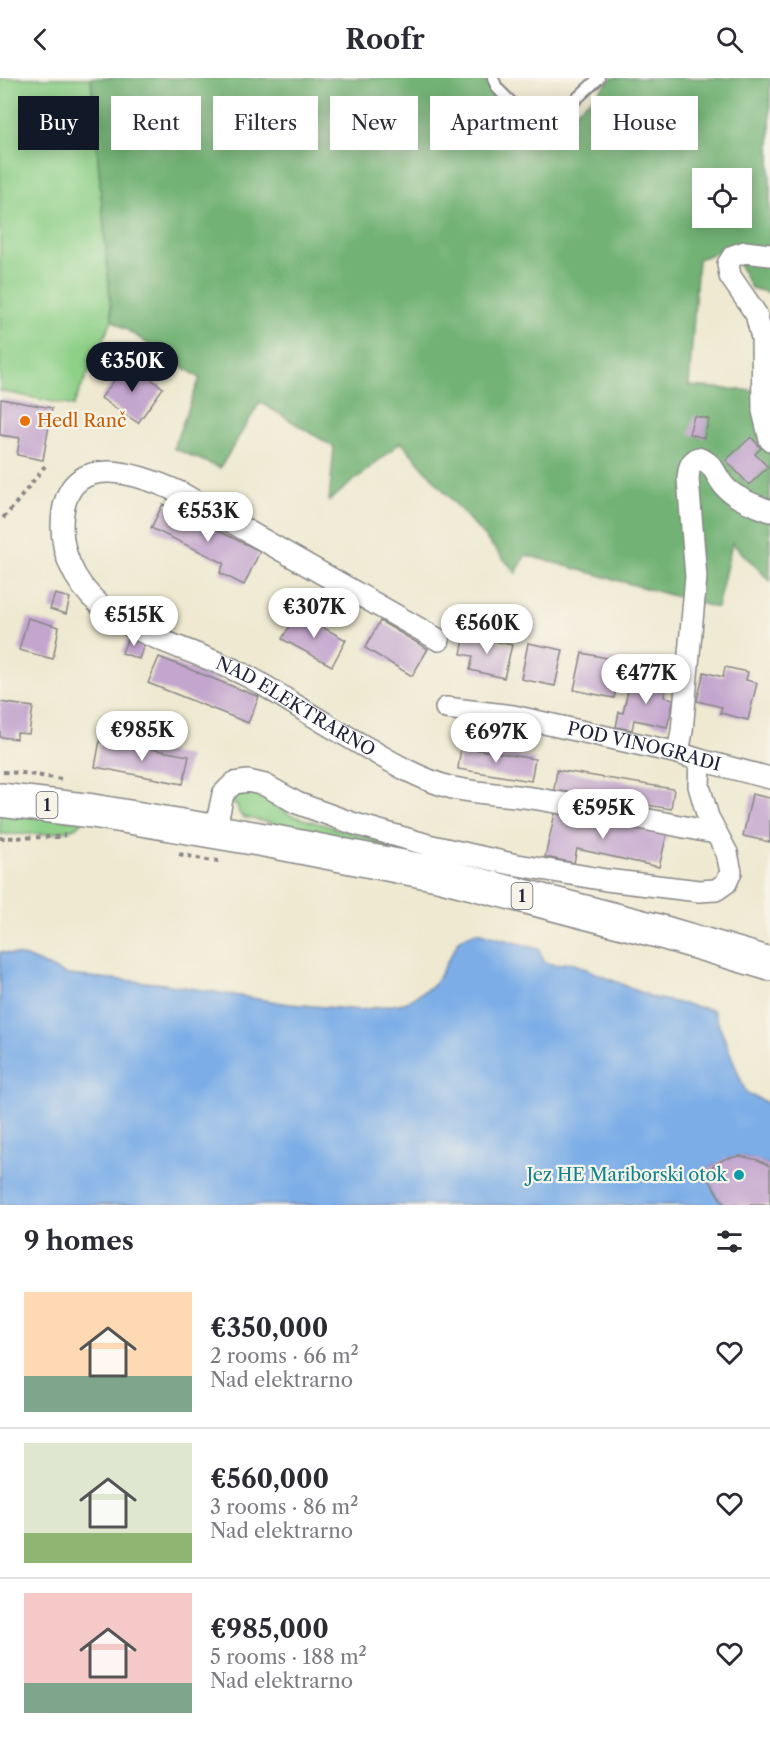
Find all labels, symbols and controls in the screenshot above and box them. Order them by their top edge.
icon: back [24,23,57,56]
text: Roofr [345,23,425,56]
icon: search [713,23,746,56]
chip: Buy [18,96,99,150]
chip: Rent [111,96,201,150]
chip: Filters [213,96,318,150]
chip: New [330,96,418,150]
chip: Apartment [430,96,579,150]
chip: House [591,96,698,150]
map controls [692,168,752,228]
button: locate [692,168,752,228]
pin: €350K [90,342,174,393]
text: €350K [100,349,164,373]
place label: Hedl Ranč [37,410,127,432]
marker: Hedl Ranč [18,414,32,428]
pin: €553K [166,492,250,543]
text: €553K [177,499,239,523]
pin: €307K [272,588,356,639]
text: €307K [282,595,346,619]
pin: €515K [92,596,176,647]
text: €515K [104,603,164,627]
pin: €560K [445,604,529,655]
text: €560K [455,611,519,635]
street label: NAD ELEKTRARNO [212,652,379,761]
pin: €477K [604,654,688,705]
text: €477K [615,661,677,685]
pin: €985K [100,711,184,762]
pin: €697K [454,713,538,764]
text: €985K [110,718,174,742]
street label: POD VINOGRADI [565,718,723,776]
text: €697K [465,720,528,744]
pin: €595K [561,789,645,840]
road number: 1 [36,792,57,818]
text: €595K [572,796,634,820]
road number: 1 [512,883,532,909]
place label: Jez HE Mariborski otok [524,1164,729,1186]
marker: Jez HE Mariborski otok [732,1168,746,1182]
text: 9 homes [24,1225,134,1257]
icon: filters [713,1225,746,1258]
text: €350,000 [210,1312,328,1344]
icon: home [72,1316,144,1388]
icon: heart [713,1336,746,1369]
text: 2 rooms · 66 m² [210,1344,359,1368]
text: Nad elektrarno [210,1368,353,1392]
text: €560,000 [210,1463,329,1495]
icon: home [72,1467,144,1539]
icon: heart [713,1487,746,1520]
text: 3 rooms · 86 m² [210,1495,358,1519]
text: Nad elektrarno [210,1519,353,1543]
text: €985,000 [210,1613,329,1645]
icon: home [72,1617,144,1689]
icon: heart [713,1637,746,1670]
text: 5 rooms · 188 m² [210,1645,367,1669]
text: Nad elektrarno [210,1669,353,1693]

